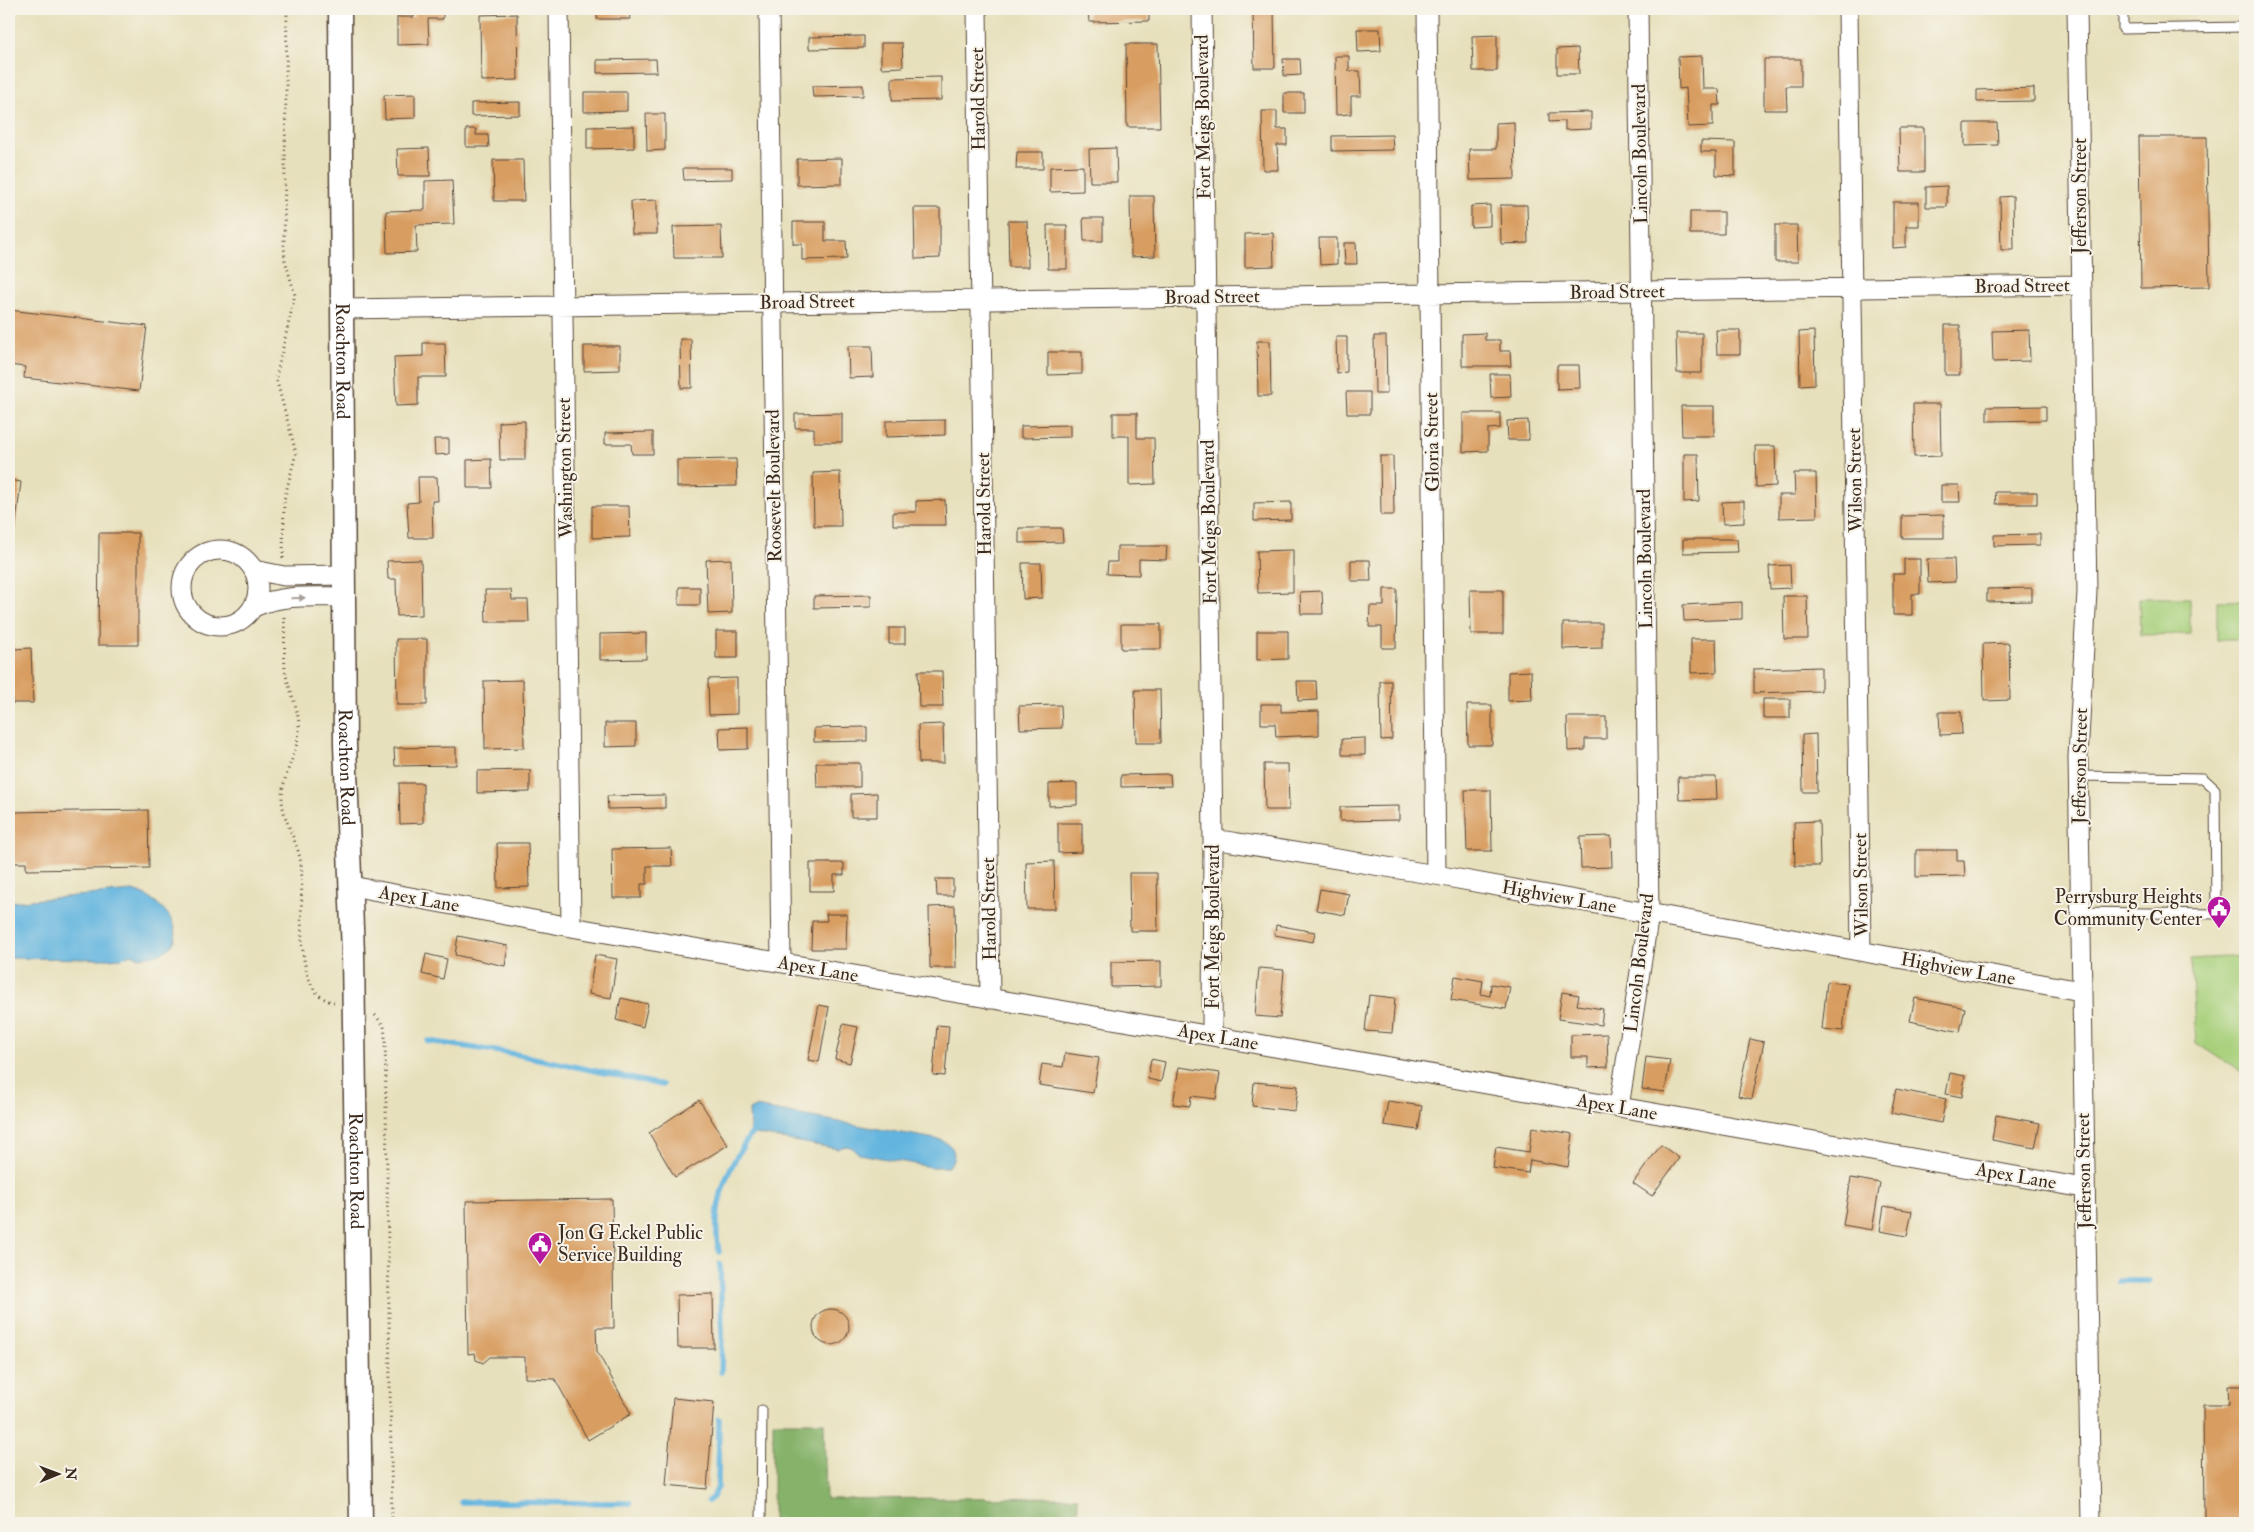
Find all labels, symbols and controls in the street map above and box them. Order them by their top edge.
street label: Fort Meigs Boulevard [1190,34,1216,200]
street label: Harold Street [965,47,991,151]
street label: Lincoln Boulevard [1627,83,1653,224]
street label: Jefferson Street [2068,138,2092,255]
street label: Broad Street [1974,273,2070,299]
street label: Broad Street [1569,279,1665,305]
street label: Broad Street [1164,284,1260,310]
street label: Broad Street [759,289,855,315]
street label: Roachton Road [330,303,355,420]
street label: Gloria Street [1419,392,1445,492]
street label: Washington Street [552,397,578,540]
street label: Roosevelt Boulevard [761,408,787,563]
street label: Wilson Street [1842,428,1868,533]
street label: Fort Meigs Boulevard [1196,439,1222,605]
street label: Harold Street [971,452,997,556]
street label: Lincoln Boulevard [1632,488,1658,629]
one-way arrow [291,593,307,601]
street label: Jefferson Street [2067,708,2093,825]
street label: Roachton Road [333,709,360,826]
street label: Wilson Street [1848,833,1874,938]
street label: Fort Meigs Boulevard [1201,844,1225,1010]
street label: Harold Street [976,857,1002,961]
street label: Highview Lane [1500,875,1618,919]
street label: Apex Lane [376,880,461,919]
place label: Perrysburg Heights Community Center [2054,885,2202,931]
street label: Lincoln Boulevard [1619,891,1660,1034]
public building icon: Perrysburg Heights Community Center [2206,895,2232,929]
street label: Highview Lane [1899,947,2017,991]
street label: Apex Lane [775,950,860,989]
street label: Apex Lane [1175,1018,1260,1057]
street label: Apex Lane [1574,1088,1659,1127]
street label: Roachton Road [343,1112,369,1230]
street label: Jefferson Street [2071,1113,2097,1230]
street label: Apex Lane [1973,1157,2058,1196]
place label: Jon G Eckel Public Service Building [557,1221,703,1267]
public building icon: Jon G Eckel Public Service Building [527,1231,553,1265]
north arrow [32,1450,82,1500]
text: N [62,1466,79,1481]

